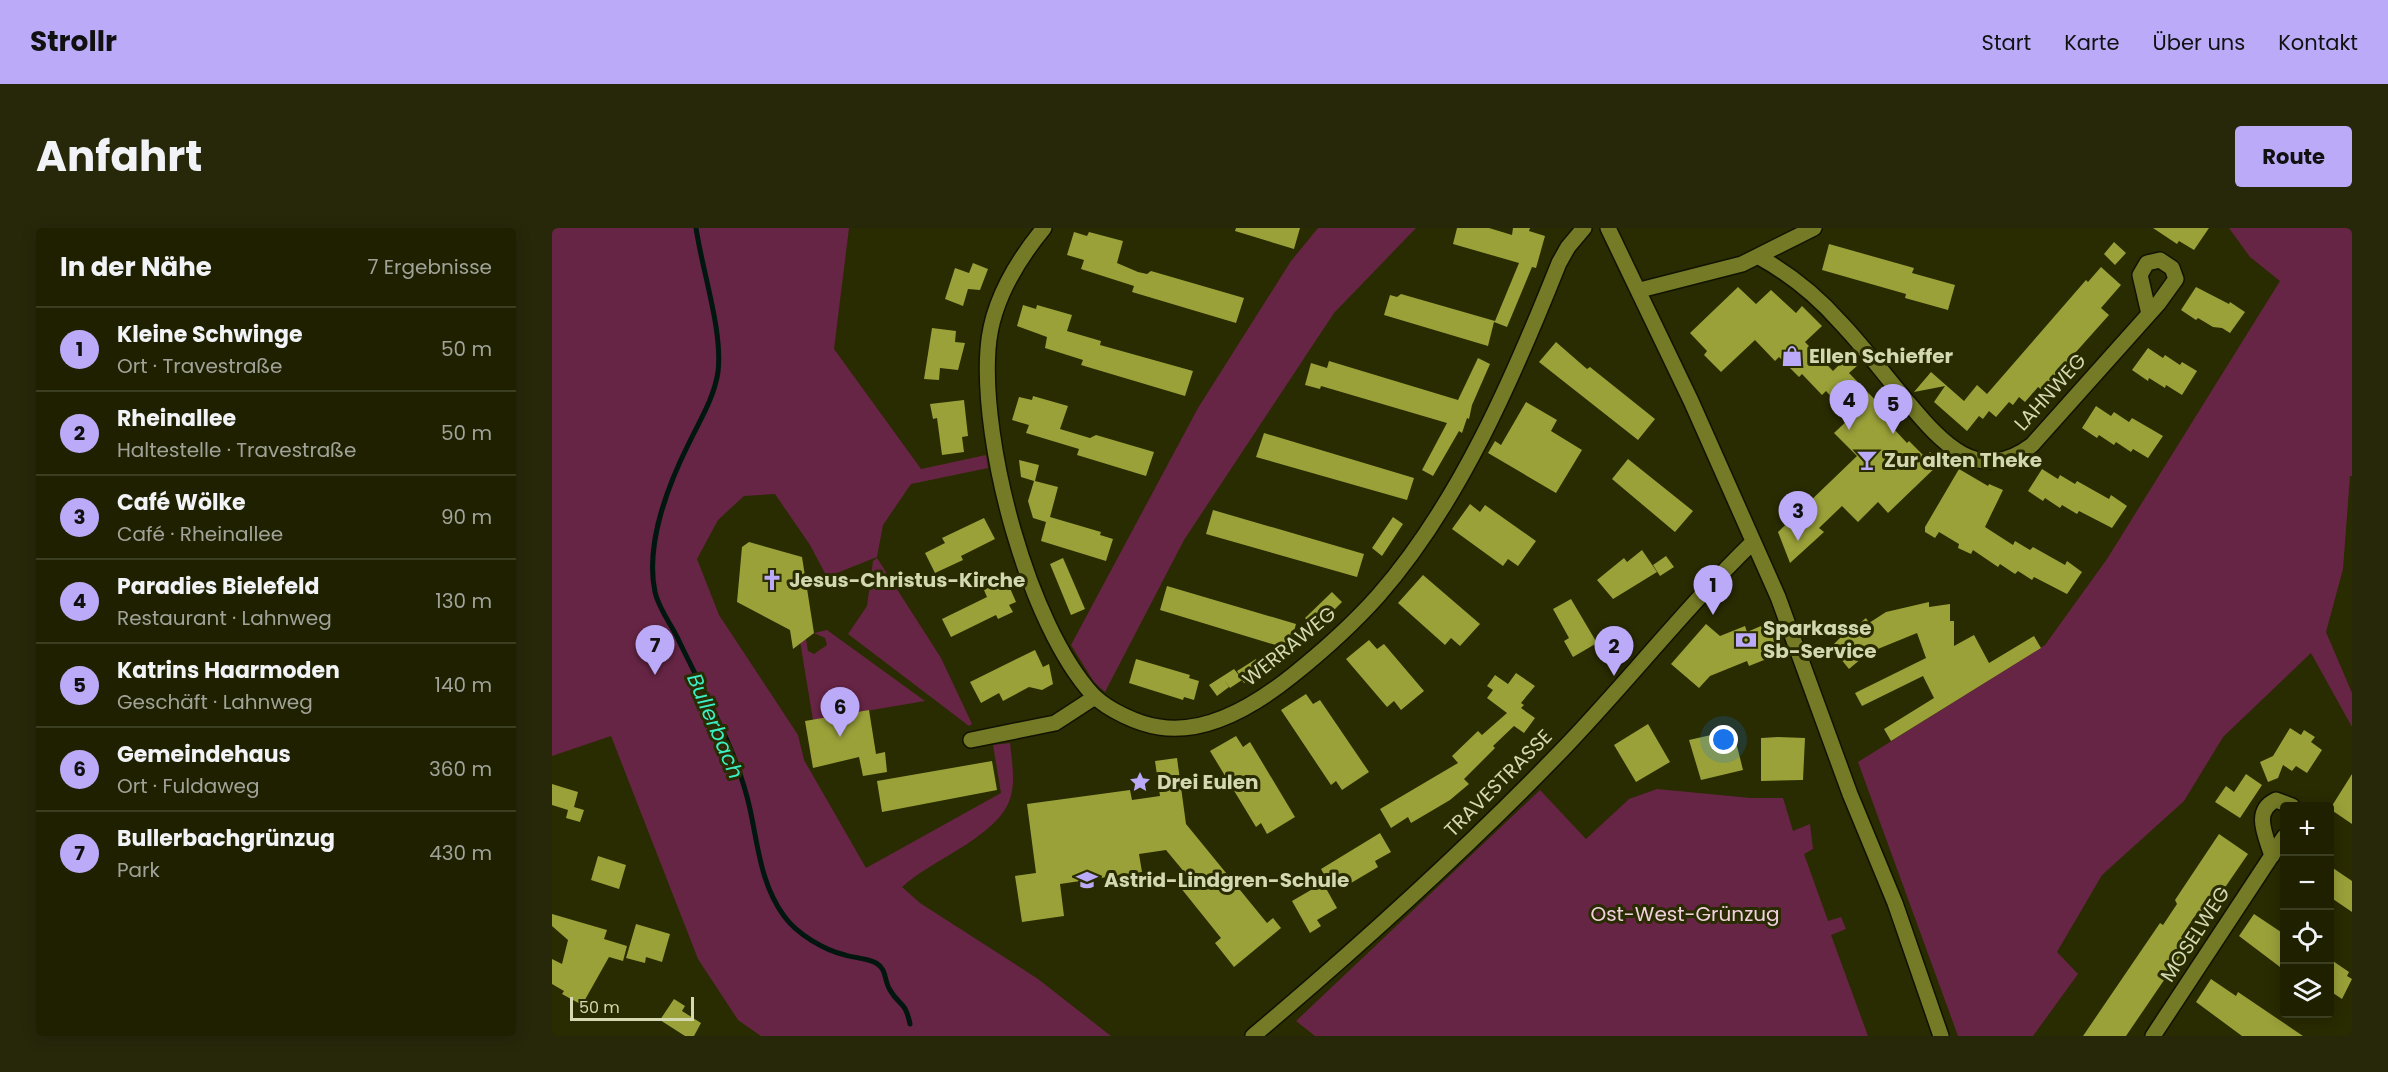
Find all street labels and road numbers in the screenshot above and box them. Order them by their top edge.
street label: LAHNWEG [2008,347,2092,437]
street label: WERRAWEG [1236,600,1342,692]
street label: TRAVESTRASSE [1438,723,1558,843]
street label: MOSELWEG [2154,881,2236,987]

